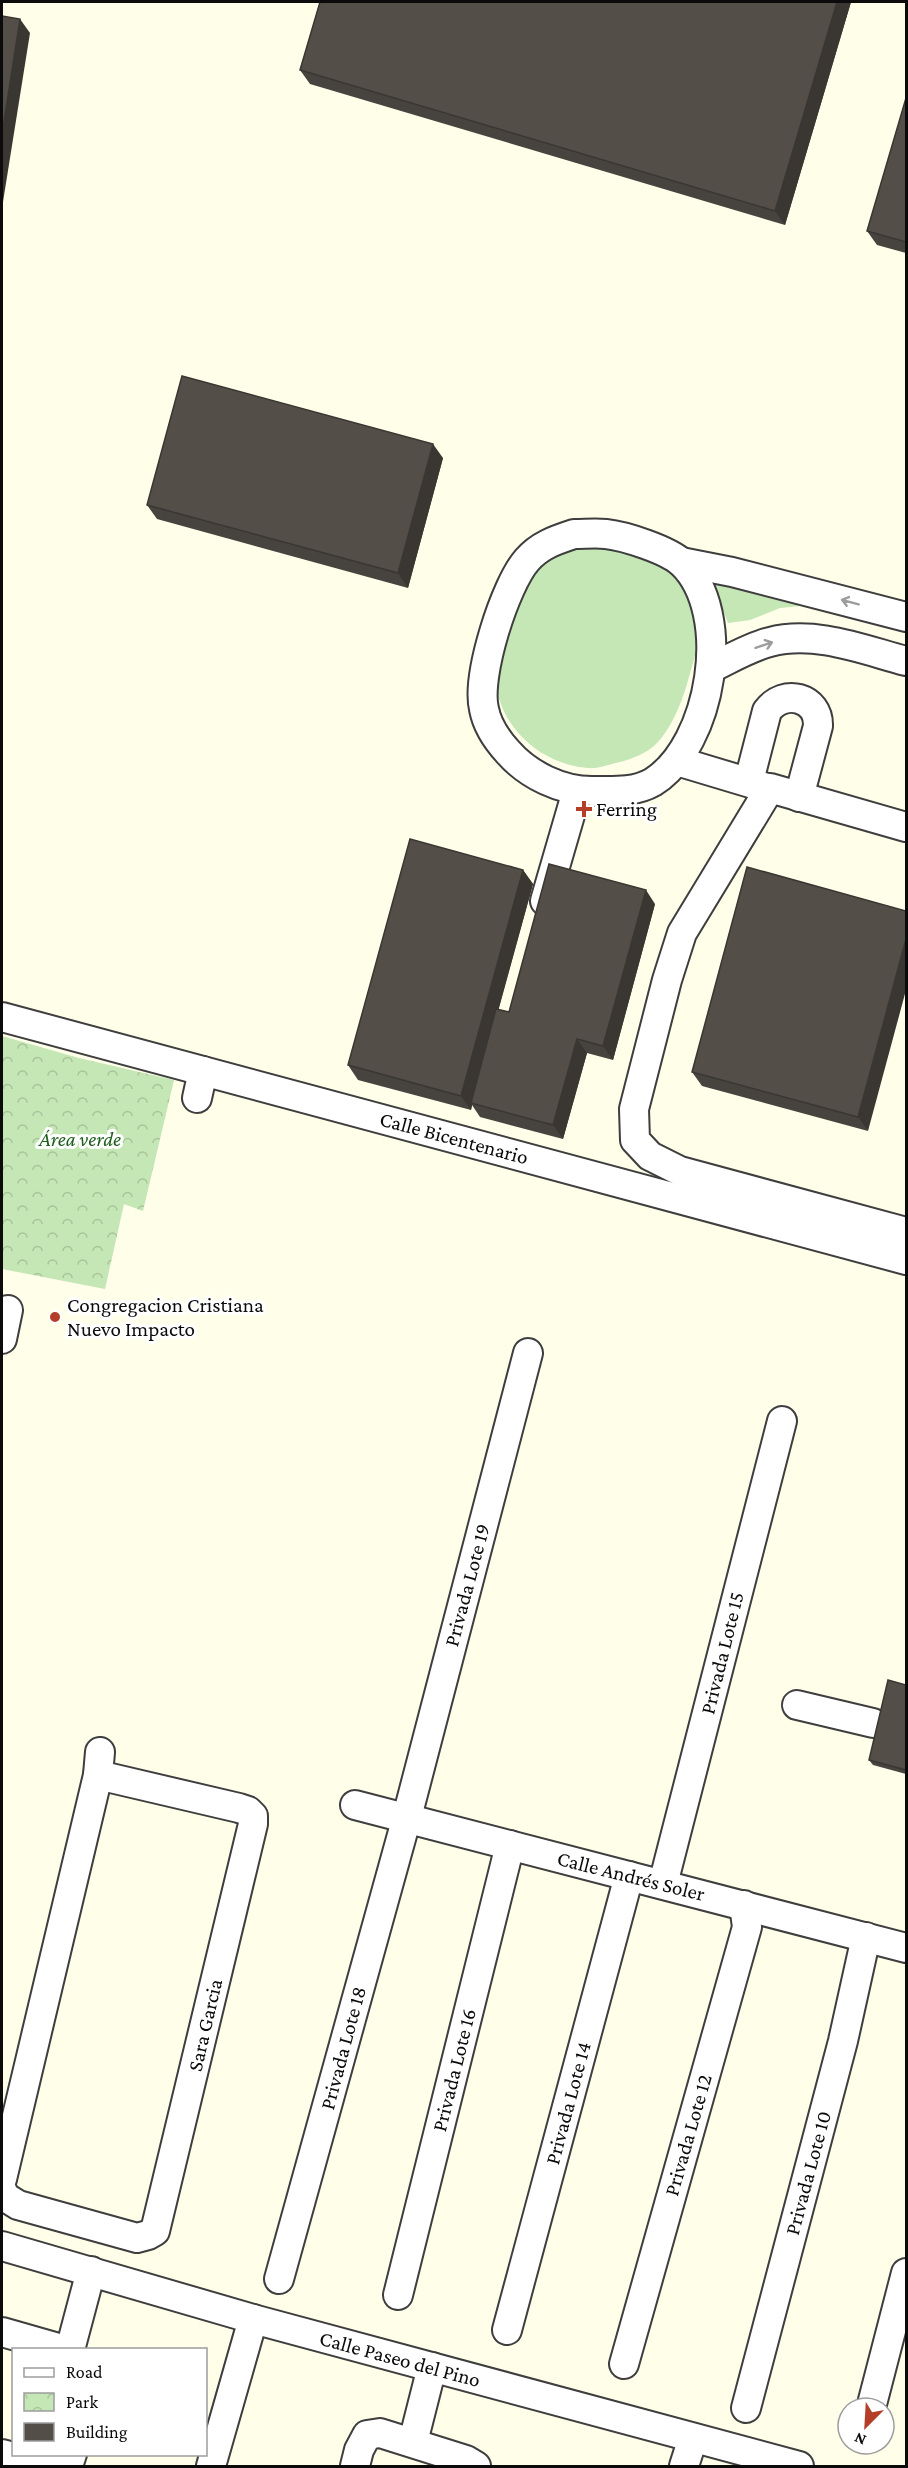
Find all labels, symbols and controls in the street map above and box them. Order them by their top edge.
one-way arrow [841,596,860,608]
one-way arrow [754,638,773,649]
place label: Ferring [596,797,657,821]
marker: Ferring [577,802,591,816]
street label: Calle Bicentenario [377,1107,531,1169]
park label: Área verde [38,1127,121,1151]
place label: Congregacion Cristiana Nuevo Impacto [67,1293,264,1341]
marker: Congregacion Cristiana Nuevo Impacto [48,1310,62,1324]
street label: Privada Lote 19 [439,1521,495,1649]
street label: Privada Lote 15 [695,1589,749,1717]
street label: Calle Andrés Soler [555,1846,708,1906]
street label: Sara Garcia [183,1976,227,2074]
street label: Privada Lote 18 [315,1984,371,2112]
street label: Privada Lote 16 [427,2006,481,2134]
street label: Privada Lote 14 [540,2039,596,2167]
street label: Privada Lote 12 [659,2071,717,2199]
street label: Privada Lote 10 [780,2108,836,2238]
street label: Calle Paseo del Pino [317,2326,483,2392]
legend [12,2348,207,2456]
text: Road [66,2362,103,2382]
text: Park [66,2392,98,2412]
north arrow [836,2396,896,2456]
text: Building [66,2422,128,2442]
text: N [852,2429,869,2449]

